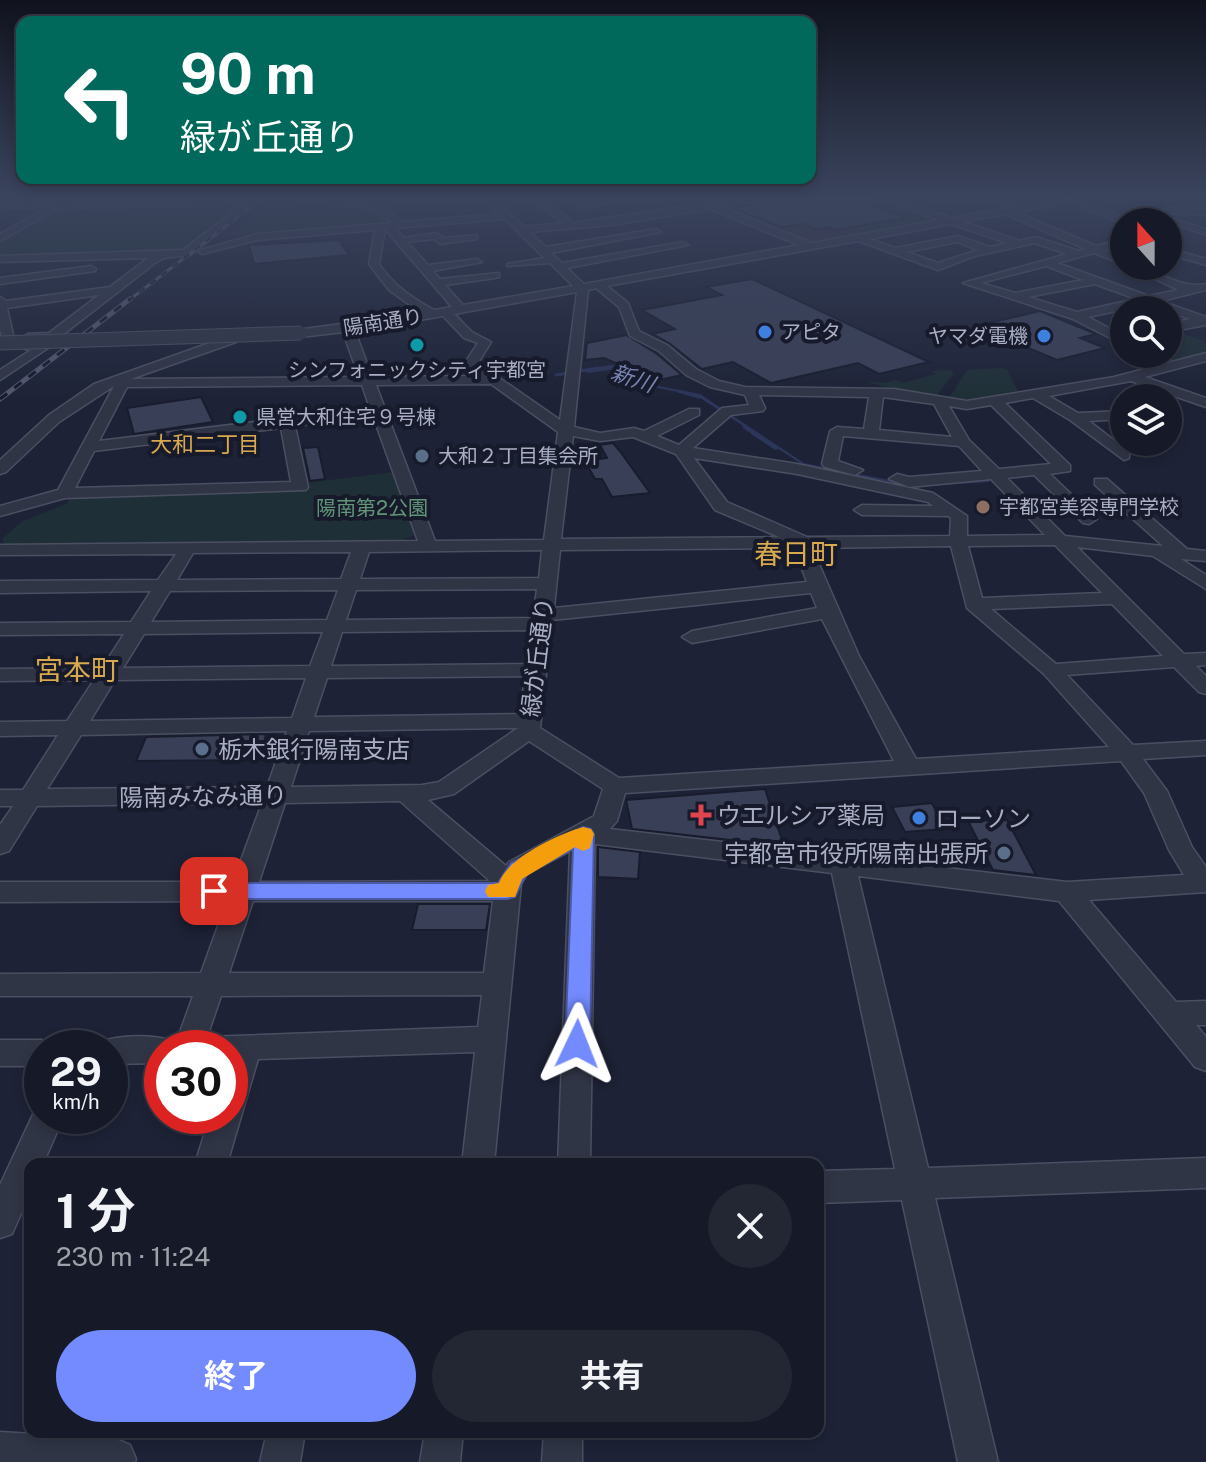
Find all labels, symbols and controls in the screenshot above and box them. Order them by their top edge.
text: 90 m [180,41,316,107]
icon: left [48,48,152,152]
text: 緑が丘通り [180,116,360,158]
north arrow [1110,208,1182,280]
map controls [1110,208,1182,456]
button: search [1110,296,1182,368]
street label: 陽南通り [342,304,424,340]
place label: アピタ [781,320,841,344]
marker: アピタ [756,323,774,341]
place label: ヤマダ電機 [928,324,1028,348]
marker: ヤマダ電機 [1035,327,1053,345]
marker: シンフォニックシティ宇都宮 [408,336,426,354]
place label: シンフォニックシティ宇都宮 [288,358,546,382]
water label: 新川 [608,359,660,398]
button: layers [1110,384,1182,456]
place label: 県営大和住宅９号棟 [256,405,436,429]
marker: 県営大和住宅９号棟 [231,408,249,426]
district label: 大和二丁目 [150,431,260,457]
place label: 大和２丁目集会所 [438,444,598,468]
marker: 大和２丁目集会所 [413,447,431,465]
place label: 宇都宮美容専門学校 [999,495,1179,519]
park label: 陽南第2公園 [316,496,428,520]
marker: 宇都宮美容専門学校 [974,498,992,516]
district label: 春日町 [754,537,838,570]
street label: 緑が丘通り [516,596,558,718]
district label: 宮本町 [35,653,119,686]
place label: 栃木銀行陽南支店 [218,735,410,763]
marker: 栃木銀行陽南支店 [193,740,211,758]
street label: 陽南みなみ通り [119,781,287,811]
place label: ウエルシア薬局 [717,801,885,829]
place label: ローソン [935,804,1031,832]
marker: ウエルシア薬局 [692,806,710,824]
marker: ローソン [910,809,928,827]
place label: 宇都宮市役所陽南出張所 [724,839,988,867]
marker: 宇都宮市役所陽南出張所 [995,844,1013,862]
pin [180,857,248,925]
icon: arrive [192,869,236,913]
position arrow [535,1002,619,1086]
speed limit sign: 30 [144,1030,248,1134]
text: 29 [50,1048,102,1095]
text: km/h [52,1090,100,1114]
text: 1 分 [56,1182,135,1239]
button: close [708,1184,792,1268]
text: 230 m · 11:24 [56,1241,210,1272]
button: 終了 [56,1330,416,1422]
button: 共有 [432,1330,792,1422]

